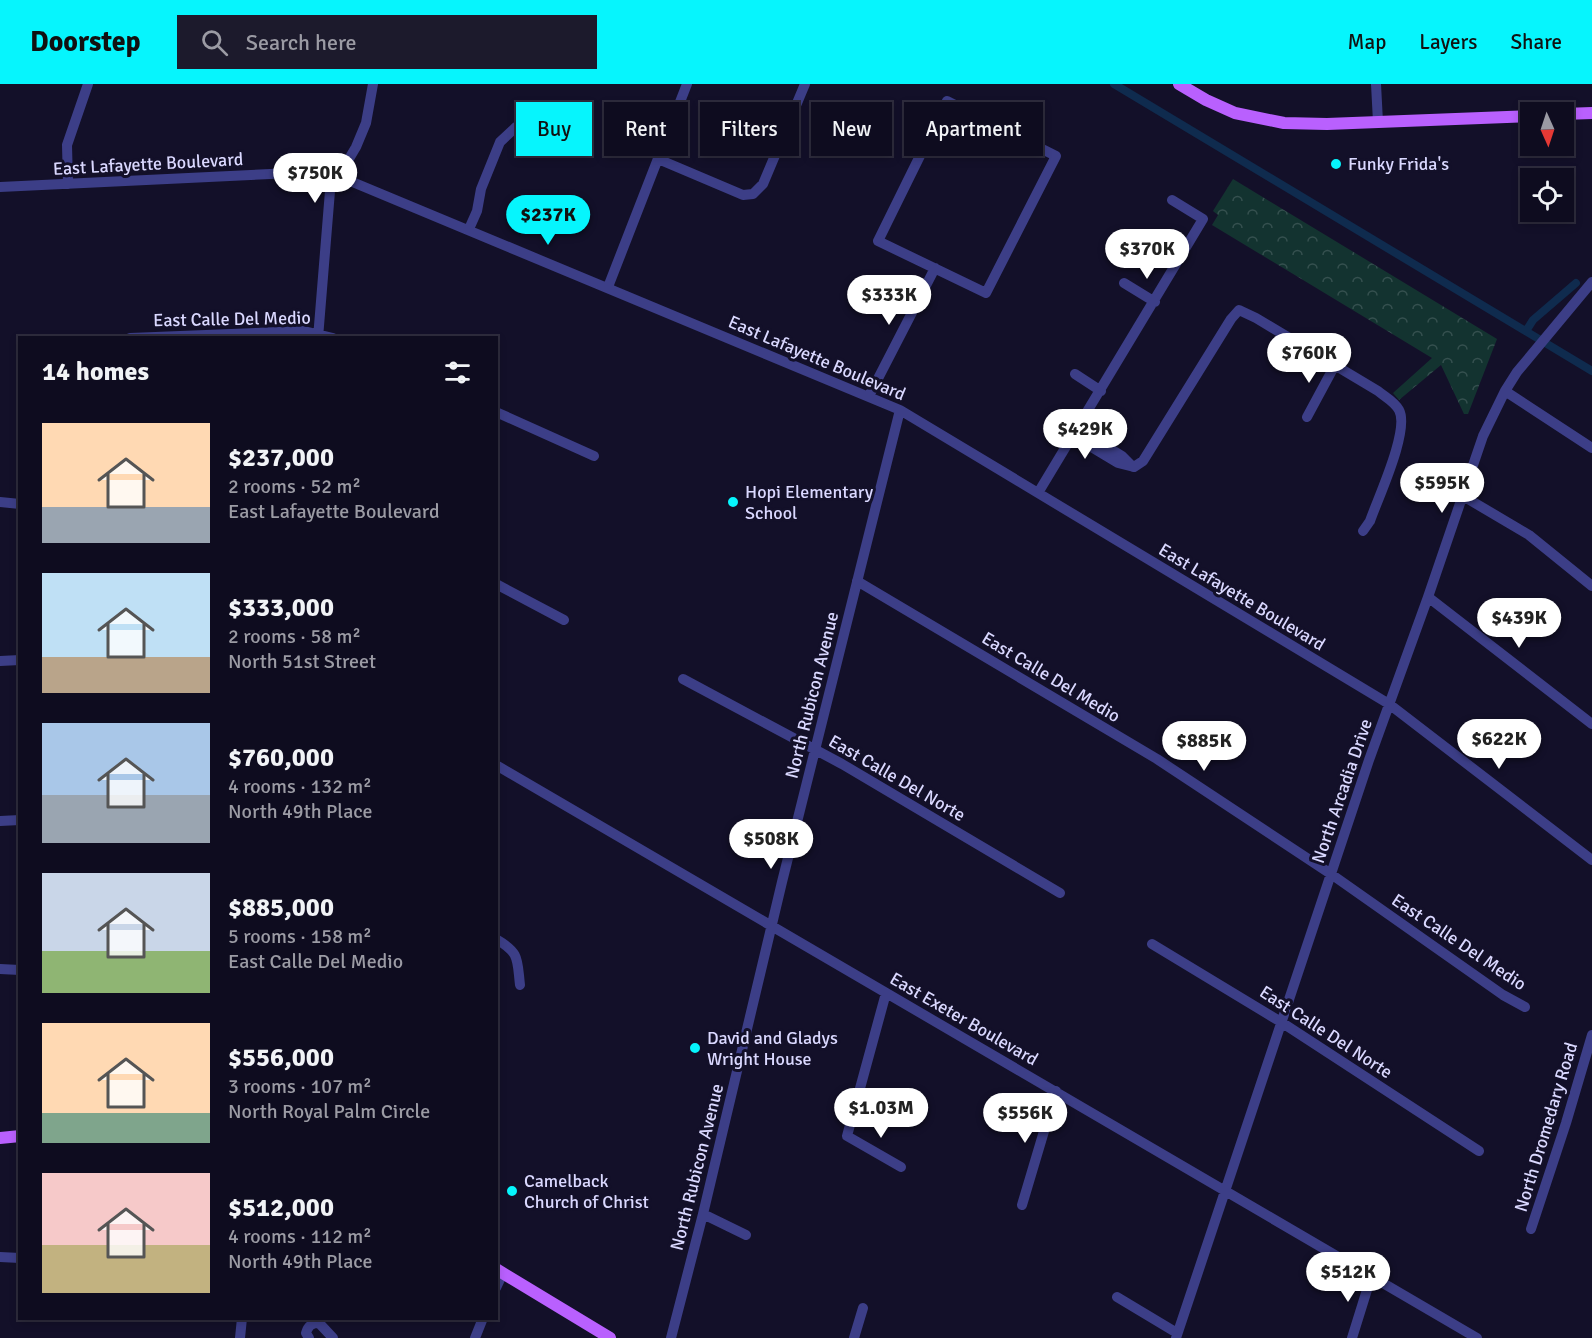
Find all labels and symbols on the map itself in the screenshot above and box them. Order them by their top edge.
north arrow [1520,102,1574,156]
street label: East Lafayette Boulevard [52,148,244,180]
pin: $750K [273,153,357,204]
place label: Funky Frida's [1348,153,1449,175]
marker: Funky Frida's [1329,157,1343,171]
pin: $237K [506,195,590,246]
pin: $370K [1105,229,1189,280]
pin: $333K [847,275,931,326]
street label: East Calle Del Medio [153,307,311,331]
street label: East Lafayette Boulevard [725,311,909,405]
pin: $760K [1267,333,1351,384]
pin: $429K [1043,409,1127,460]
pin: $595K [1400,463,1484,514]
place label: Hopi Elementary School [745,481,874,524]
marker: Hopi Elementary School [726,495,740,509]
street label: East Lafayette Boulevard [1155,539,1329,655]
pin: $439K [1477,598,1561,649]
street label: North Rubicon Avenue [781,609,843,781]
street label: East Calle Del Medio [978,627,1124,727]
street label: North Arcadia Drive [1307,716,1377,866]
pin: $622K [1457,719,1541,770]
pin: $885K [1162,721,1246,772]
street label: East Calle Del Norte [825,730,969,826]
pin: $508K [729,819,813,870]
street label: East Calle Del Medio [1388,889,1530,995]
street label: East Exeter Boulevard [886,968,1042,1070]
street label: East Calle Del Norte [1255,981,1397,1083]
place label: David and Gladys Wright House [707,1027,838,1070]
street label: North Dromedary Road [1510,1040,1582,1214]
marker: David and Gladys Wright House [688,1041,702,1055]
street label: North Rubicon Avenue [666,1081,728,1253]
pin: $1.03M [832,1088,930,1139]
pin: $556K [983,1093,1067,1144]
place label: Camelback Church of Christ [524,1170,649,1213]
marker: Camelback Church of Christ [505,1184,519,1198]
pin: $512K [1306,1252,1390,1303]

